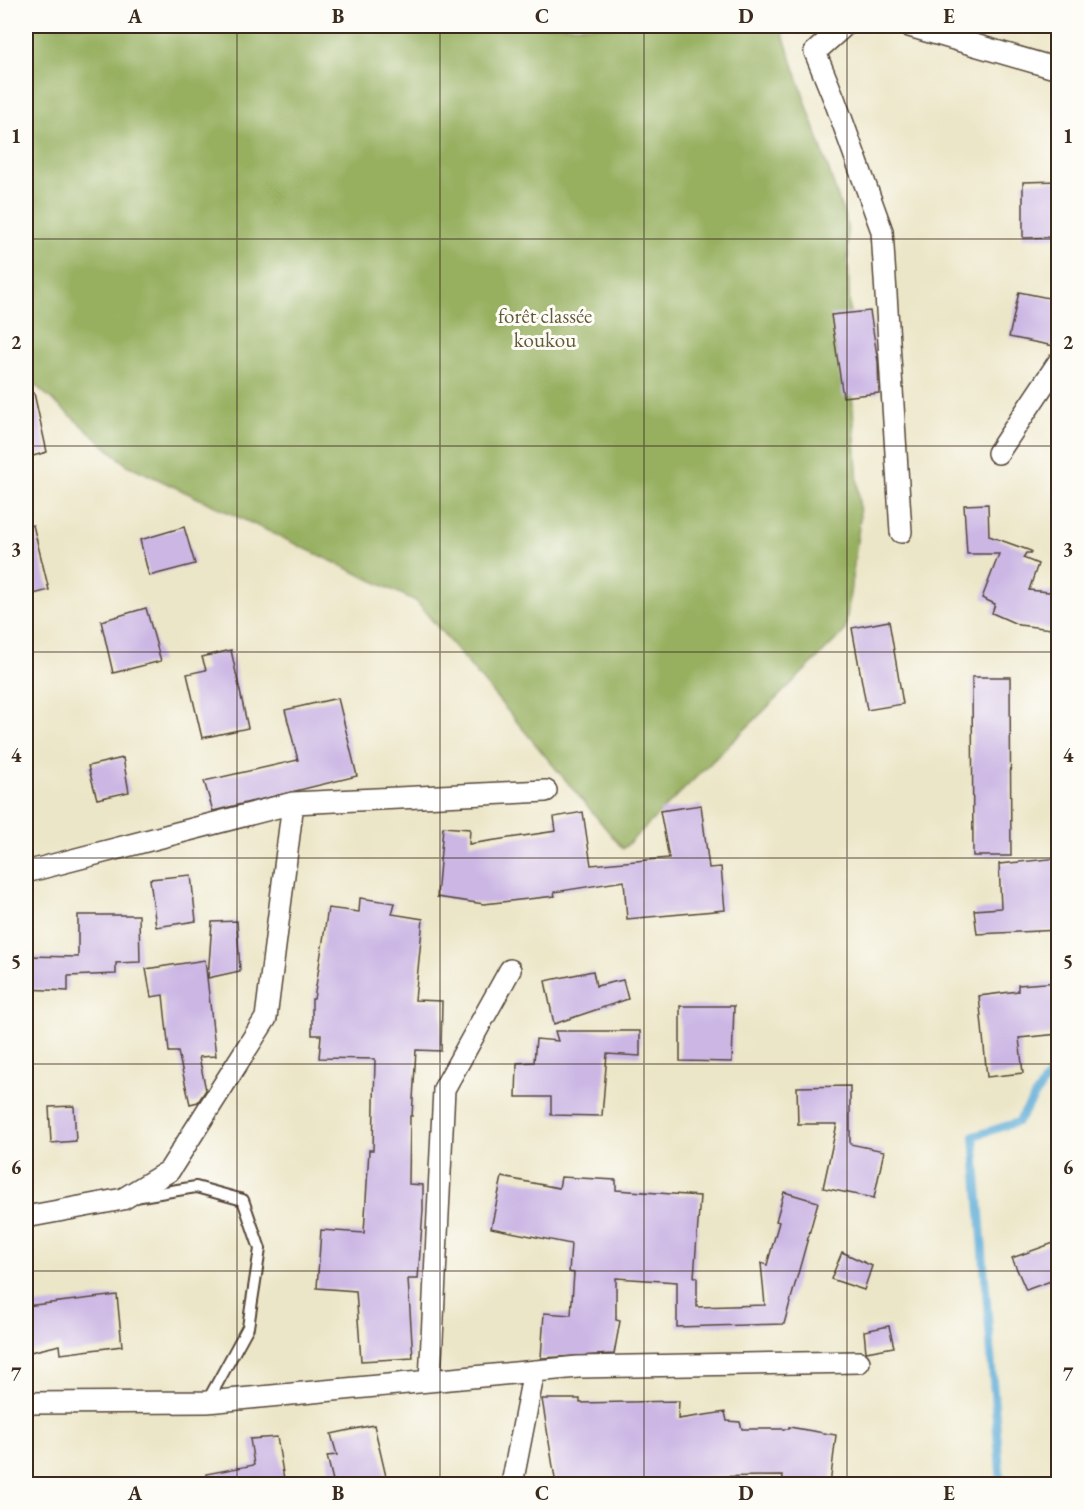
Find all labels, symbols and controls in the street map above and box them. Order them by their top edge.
text: A [127,3,143,29]
text: B [332,3,344,29]
text: C [535,3,549,29]
text: D [738,3,754,29]
text: E [943,3,955,29]
text: 1 [11,123,21,149]
text: 1 [1063,123,1073,149]
park label: forêt classée koukou [498,302,592,353]
text: 2 [11,329,22,355]
text: 2 [1063,329,1074,355]
text: 3 [11,536,21,562]
text: 3 [1063,536,1073,562]
text: 4 [11,742,22,768]
text: 4 [1063,742,1074,768]
text: 5 [11,948,21,974]
text: 5 [1063,948,1073,974]
text: 6 [11,1154,22,1180]
text: 6 [1063,1154,1074,1180]
text: 7 [11,1361,22,1387]
text: 7 [1063,1361,1074,1387]
text: A [127,1480,143,1506]
text: B [332,1480,344,1506]
text: C [535,1480,549,1506]
text: D [738,1480,754,1506]
text: E [943,1480,955,1506]

